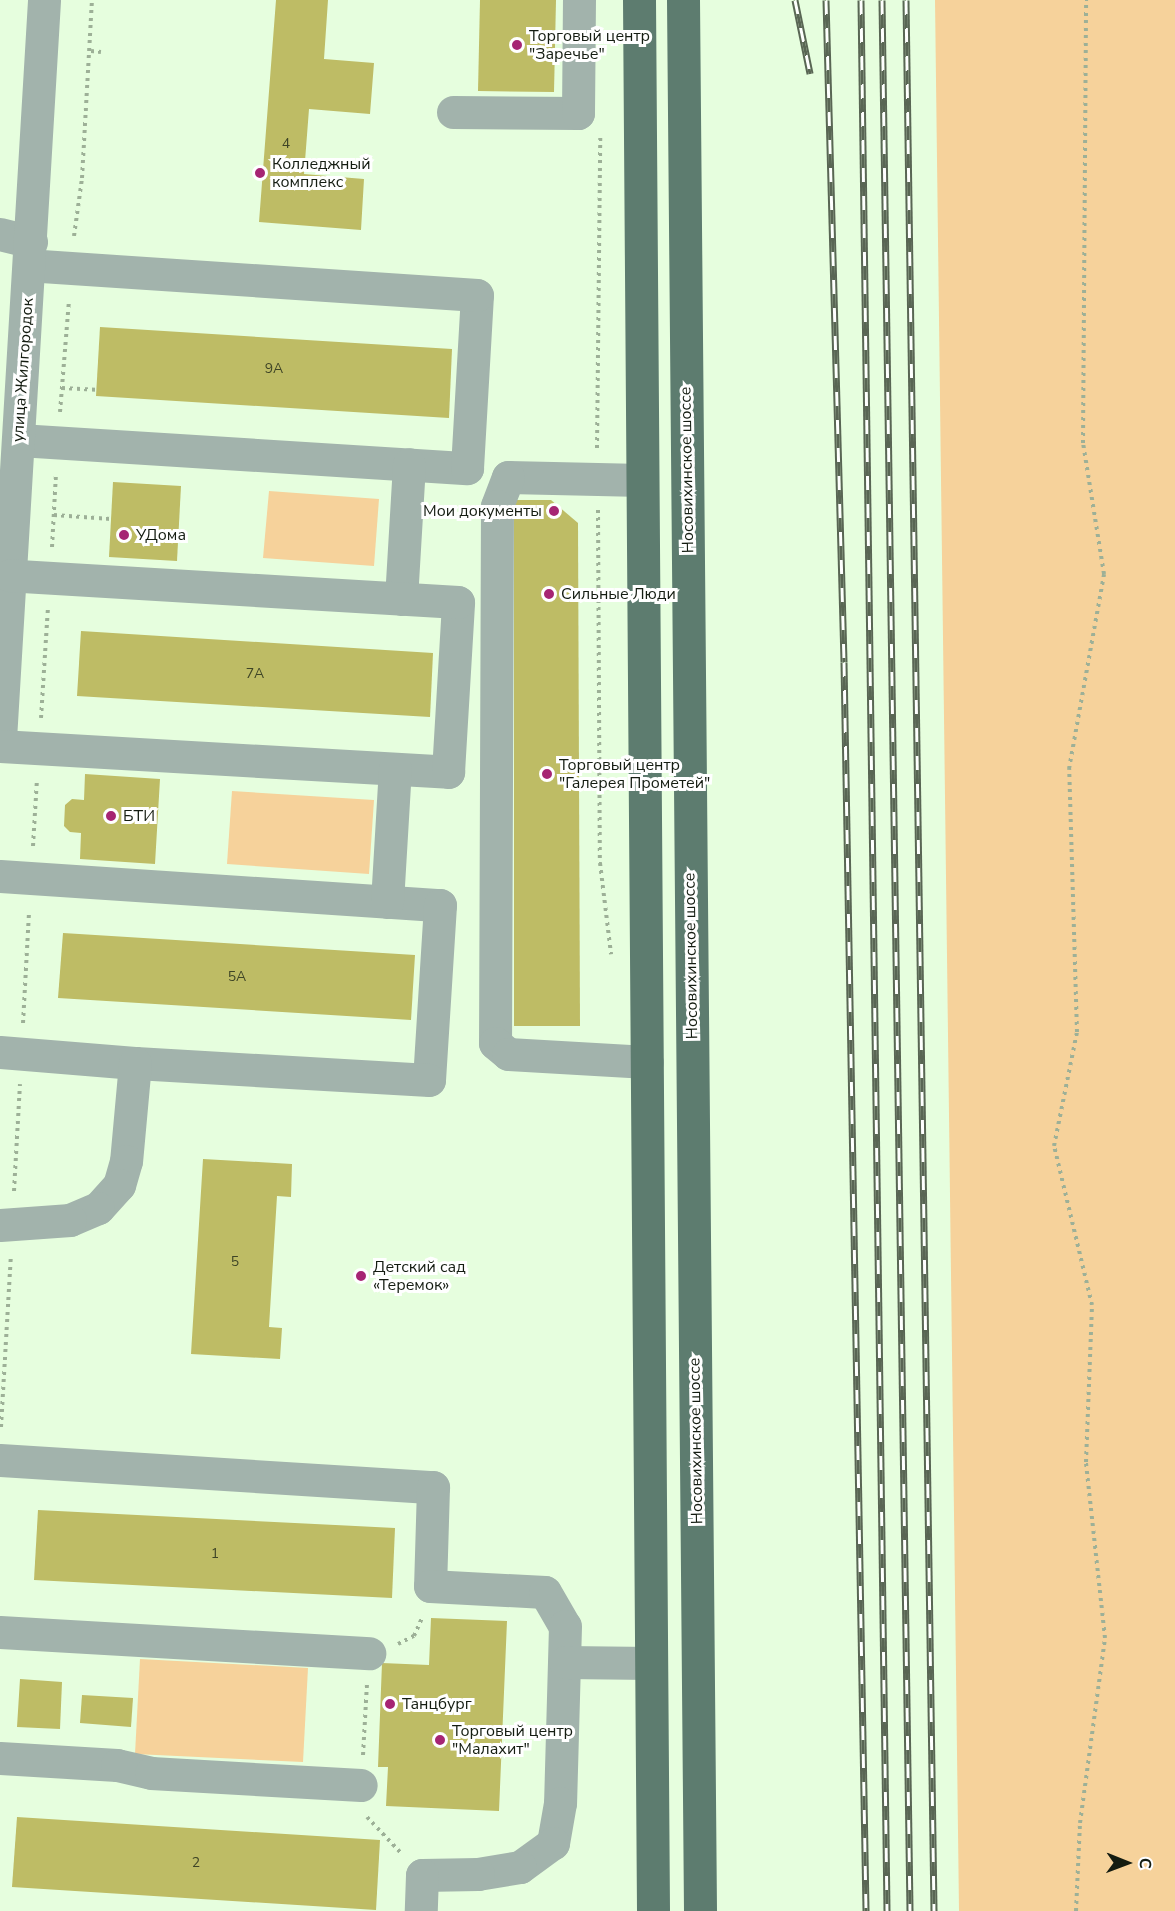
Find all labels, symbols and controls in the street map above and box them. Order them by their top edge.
place label: Торговый центр "Заречье" [529,26,650,64]
marker: Торговый центр "Заречье" [510,38,524,52]
house number: 4 [282,136,290,152]
place label: Колледжный комплекс [272,154,371,192]
marker: Колледжный комплекс [253,166,267,180]
street label: улица Жилгородок [8,297,38,443]
house number: 9А [265,361,283,377]
street label: Носовихинское шоссе [676,386,698,554]
place label: Мои документы [423,501,542,521]
marker: Мои документы [547,504,561,518]
place label: УДома [136,525,186,545]
marker: УДома [117,528,131,542]
place label: Сильные Люди [561,584,676,604]
marker: Сильные Люди [542,587,556,601]
house number: 7А [246,666,264,682]
place label: Торговый центр "Галерея Прометей" [559,755,710,793]
marker: Торговый центр "Галерея Прометей" [540,767,554,781]
place label: БТИ [123,806,155,826]
marker: БТИ [104,809,118,823]
street label: Носовихинское шоссе [680,872,702,1040]
house number: 5А [228,969,246,985]
house number: 5 [231,1254,239,1270]
place label: Детский сад «Теремок» [373,1257,466,1295]
marker: Детский сад «Теремок» [354,1269,368,1283]
street label: Носовихинское шоссе [685,1357,707,1525]
house number: 1 [211,1546,219,1562]
place label: Танцбург [402,1694,472,1714]
marker: Танцбург [383,1697,397,1711]
place label: Торговый центр "Малахит" [452,1721,573,1759]
marker: Торговый центр "Малахит" [433,1733,447,1747]
north arrow [1097,1833,1157,1893]
house number: 2 [192,1855,200,1871]
text: С [1134,1858,1156,1869]

